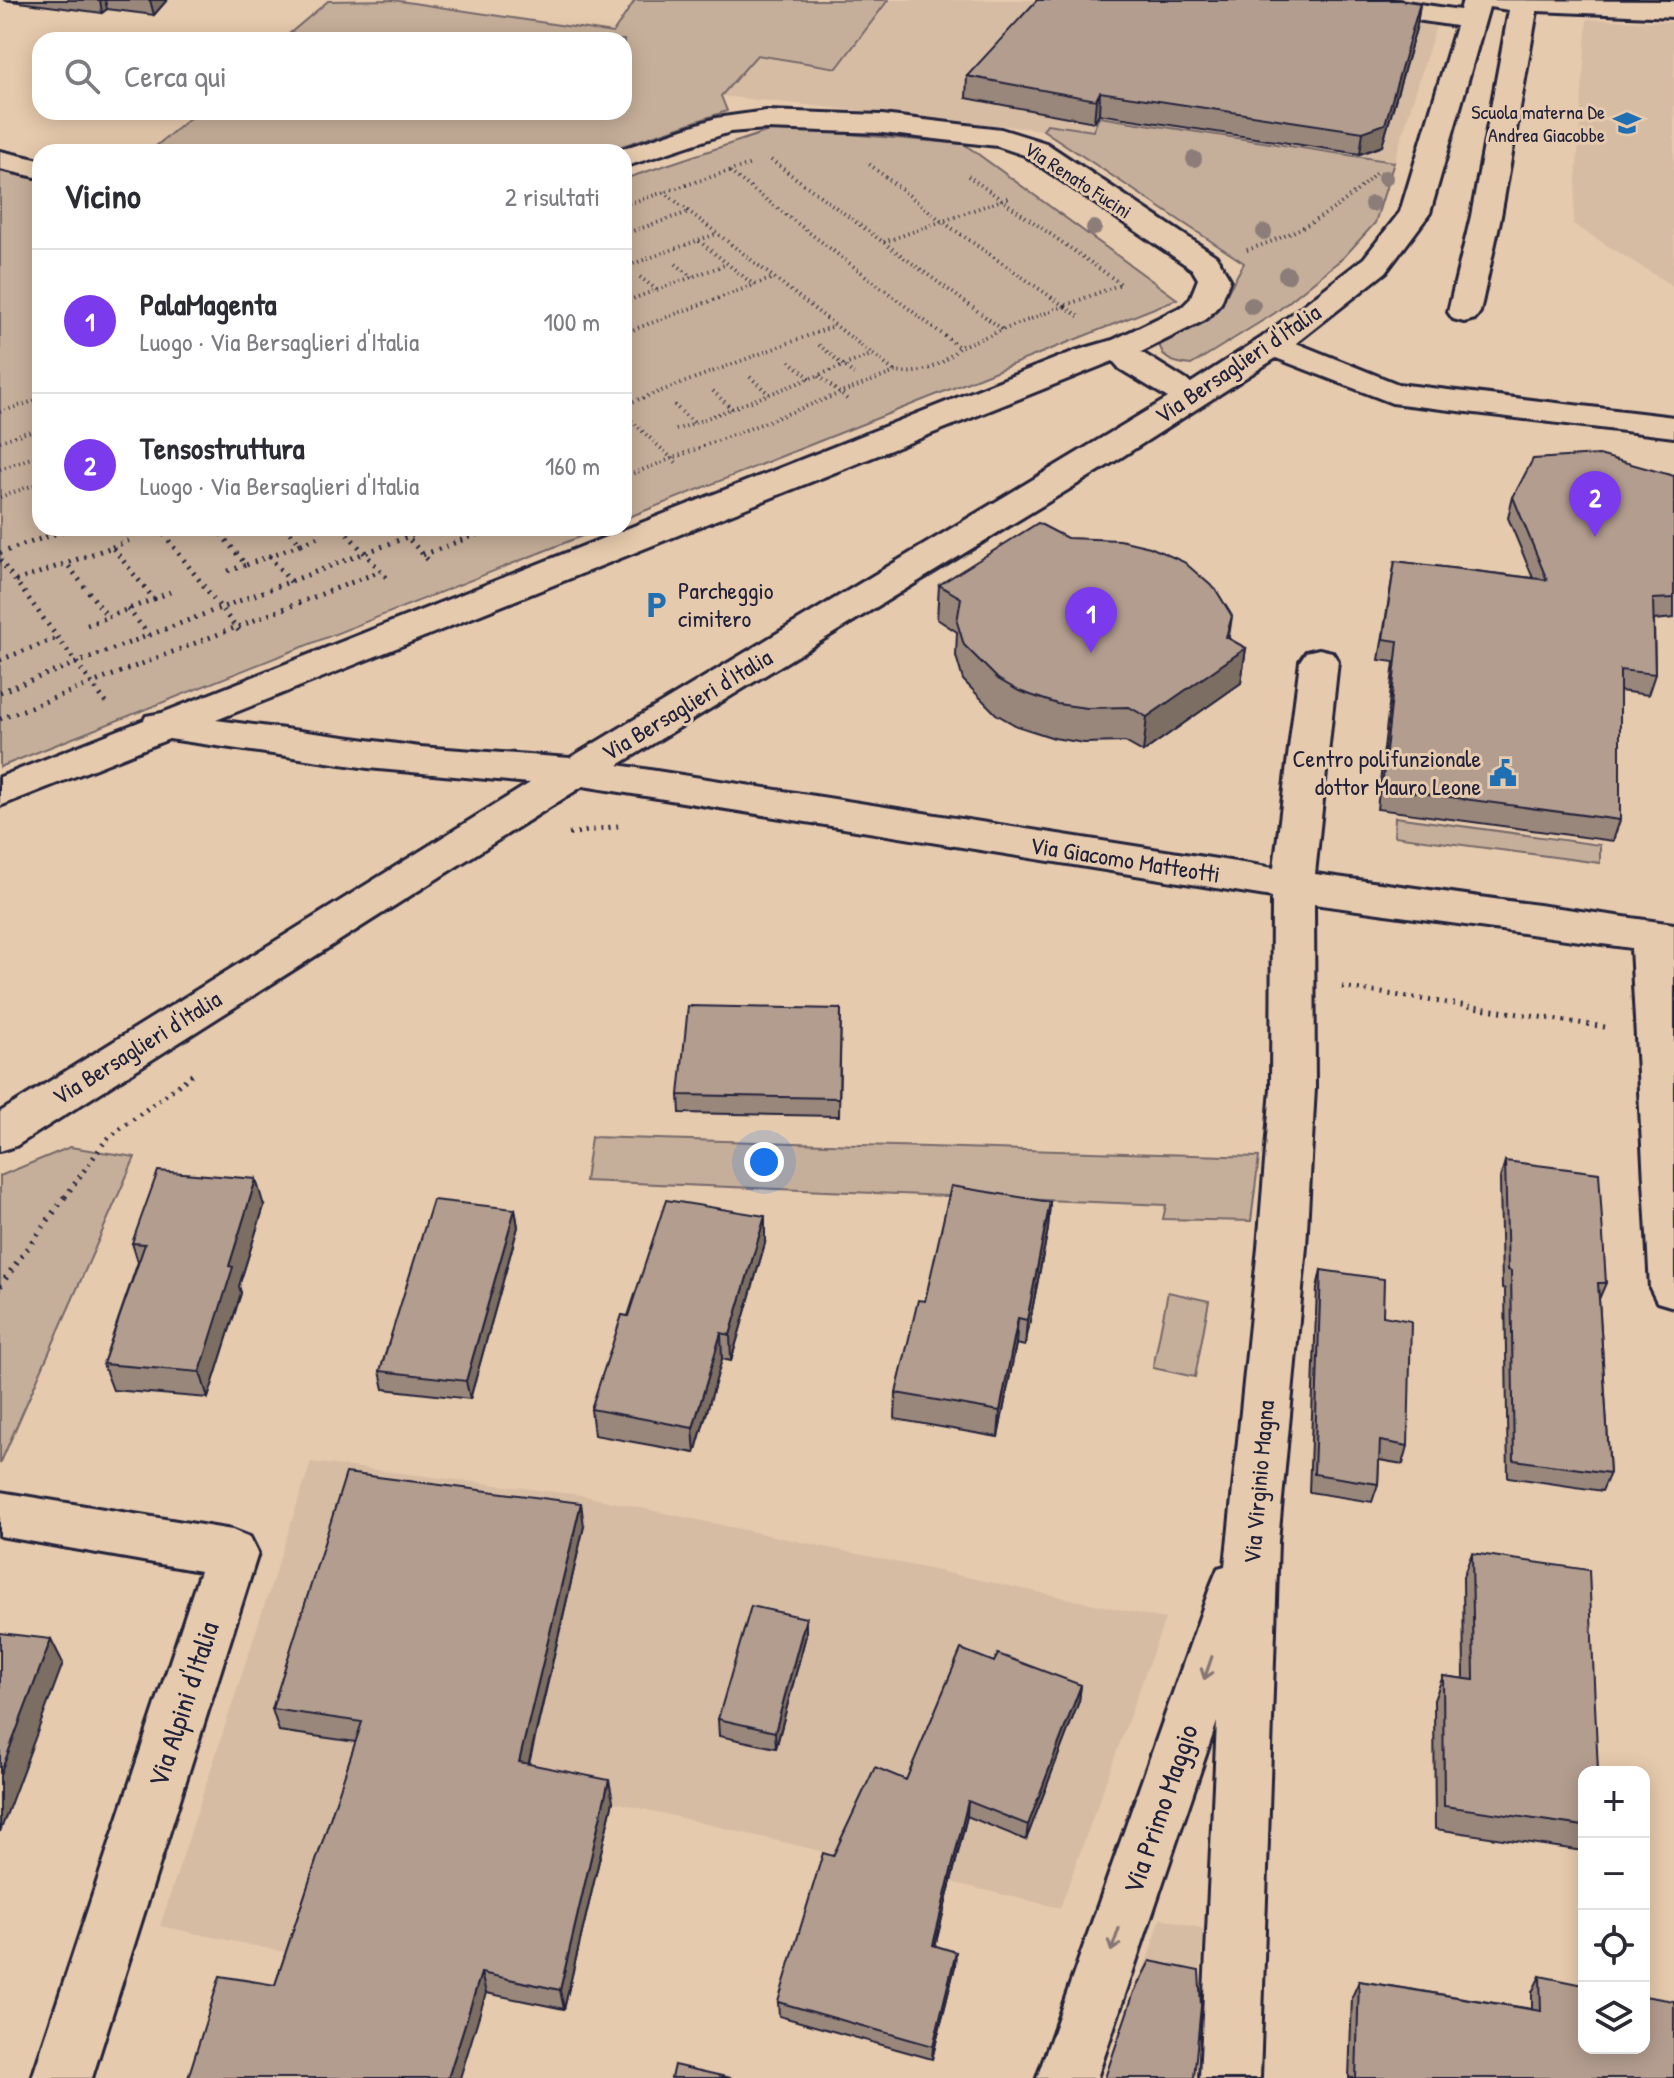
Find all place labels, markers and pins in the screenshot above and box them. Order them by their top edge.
place label: Scuola materna De Andrea Giacobbe [1471,98,1605,148]
school or university icon: Scuola materna De Andrea Giacobbe [1612,108,1642,138]
pin: 2 [1569,471,1621,537]
place label: Parcheggio cimitero [678,574,774,634]
pin: 1 [1065,587,1117,653]
parking icon: Parcheggio cimitero [641,590,671,620]
place label: Centro polifunzionale dottor Mauro Leone [1292,742,1481,802]
public building icon: Centro polifunzionale dottor Mauro Leone [1488,758,1518,788]

